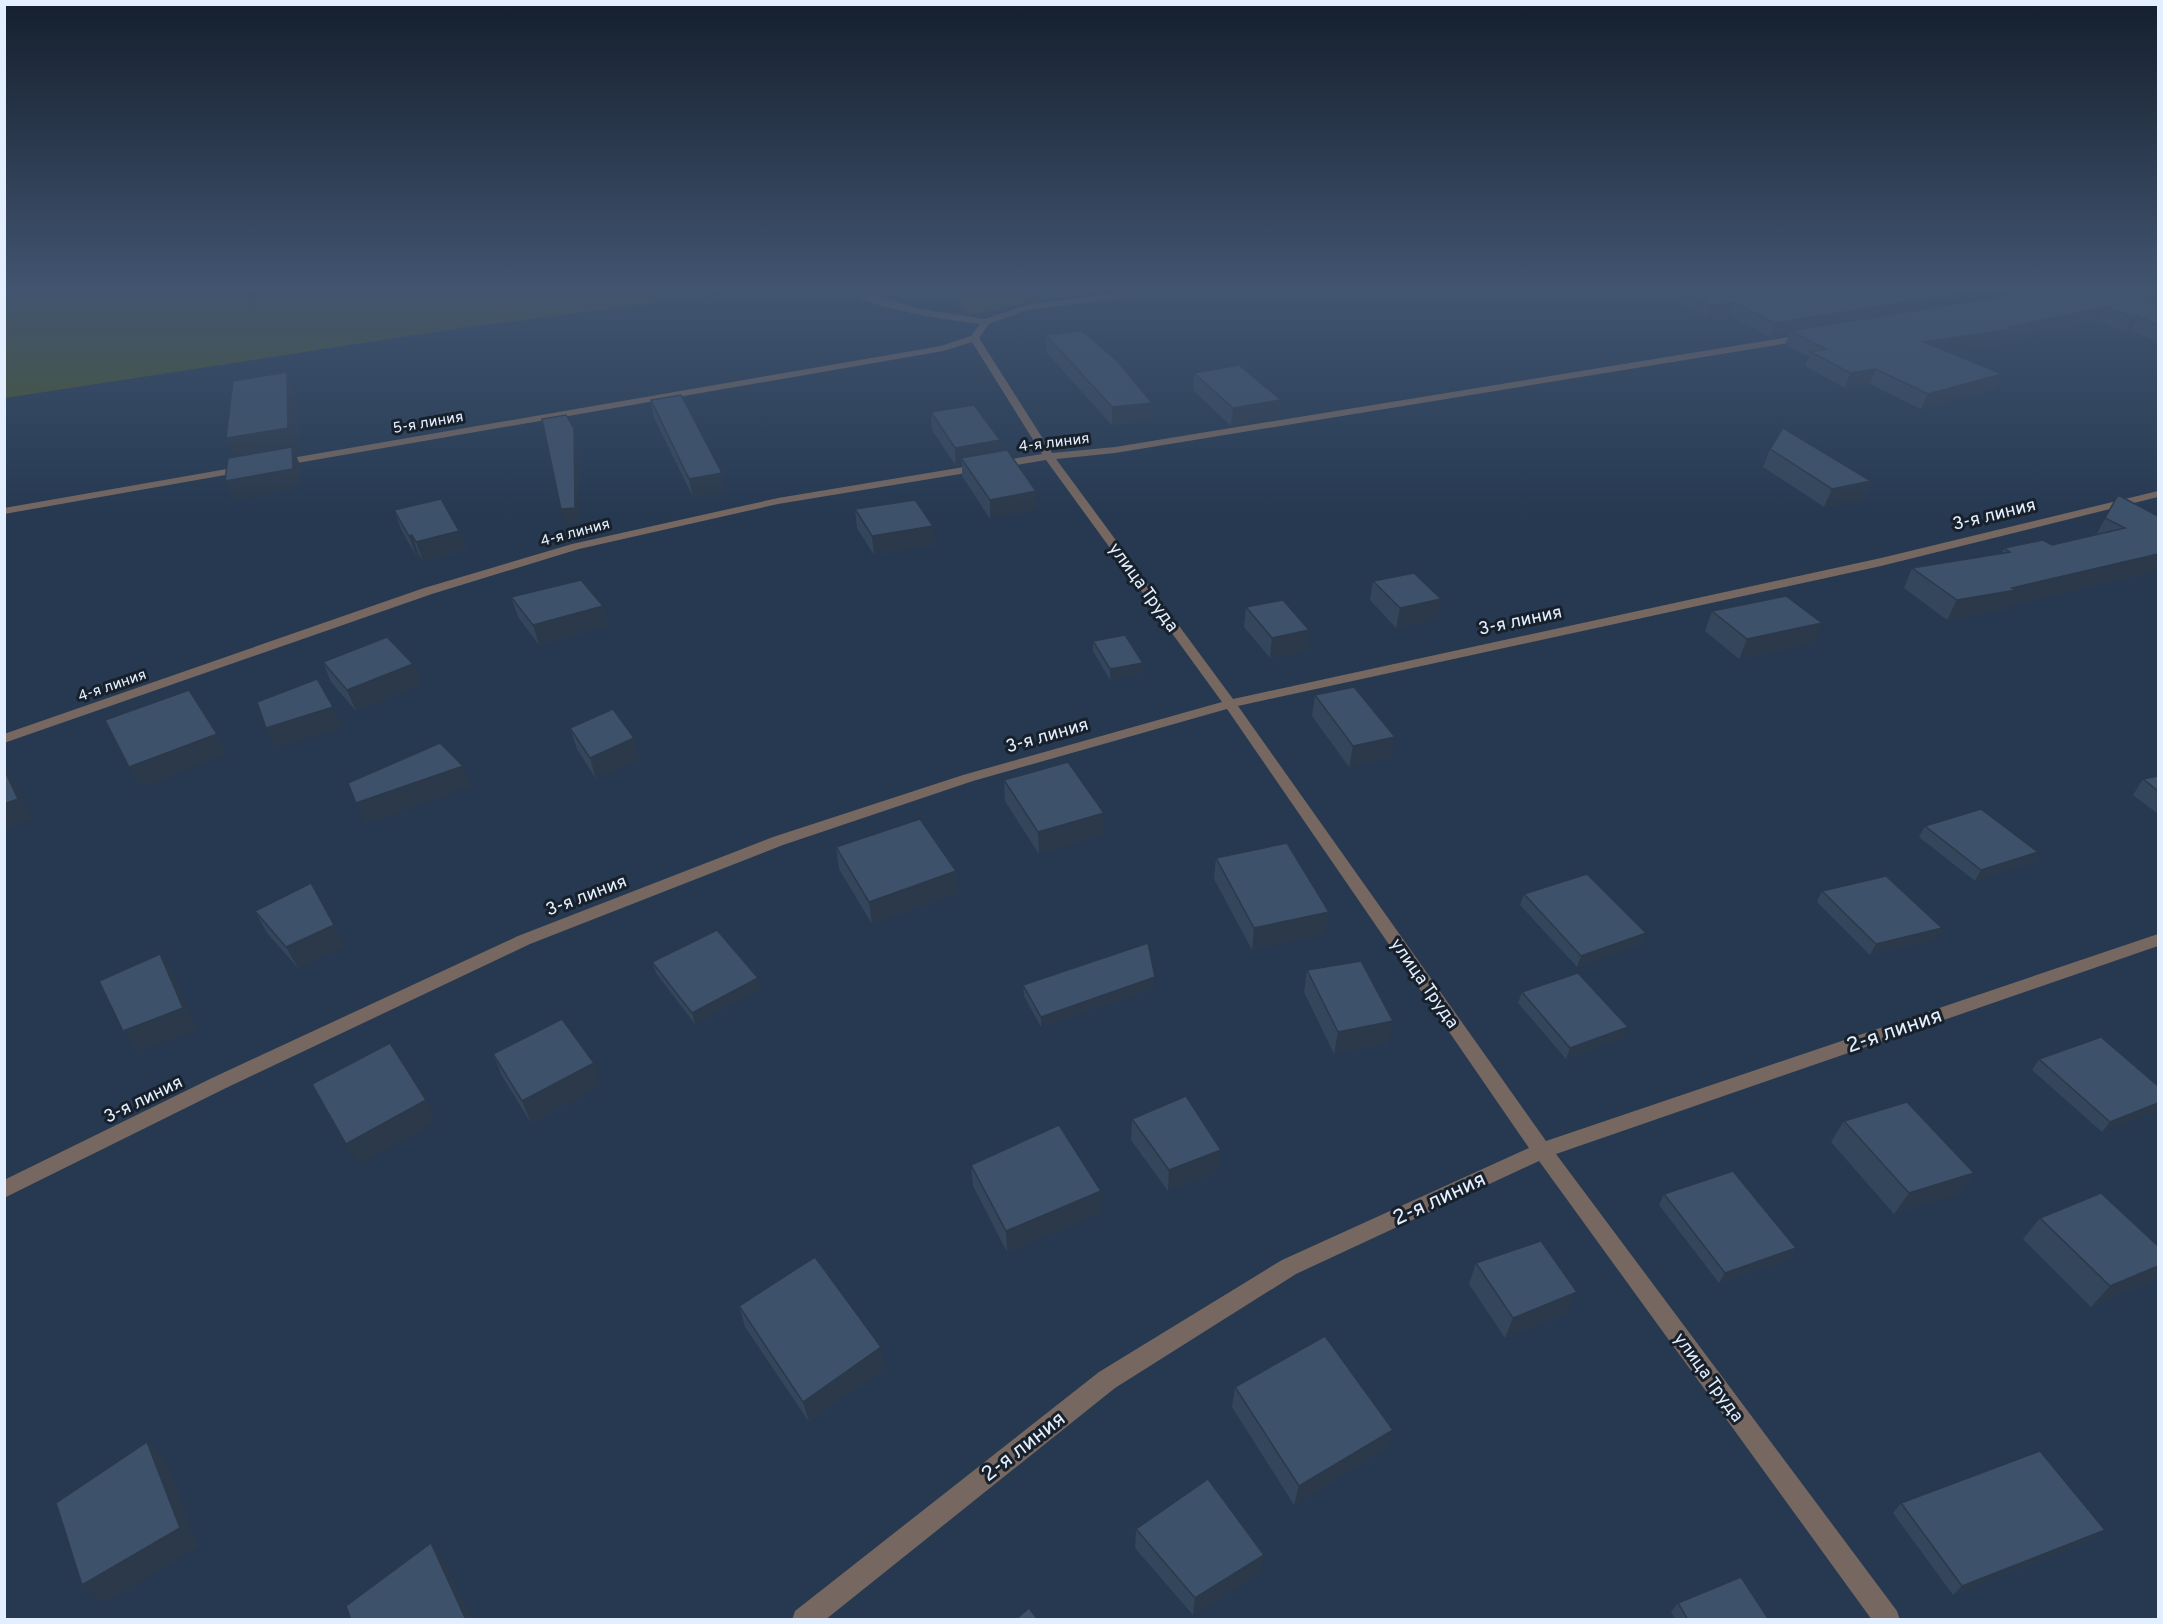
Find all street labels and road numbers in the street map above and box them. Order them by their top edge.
street label: 5-я линия [392,408,465,439]
street label: 4-я линия [1018,430,1091,457]
street label: 3-я линия [1950,494,2038,537]
street label: 4-я линия [539,515,612,552]
street label: улица Труда [1103,539,1183,637]
street label: 3-я линия [1476,601,1564,642]
street label: 4-я линия [76,666,149,707]
street label: 3-я линия [1003,714,1091,759]
street label: 3-я линия [543,870,630,922]
street label: улица Труда [1384,934,1463,1034]
street label: 2-я линия [1843,1002,1946,1060]
street label: 3-я линия [100,1071,187,1129]
street label: 2-я линия [1389,1166,1490,1233]
street label: улица Труда [1668,1329,1748,1427]
street label: 2-я линия [976,1406,1071,1488]

